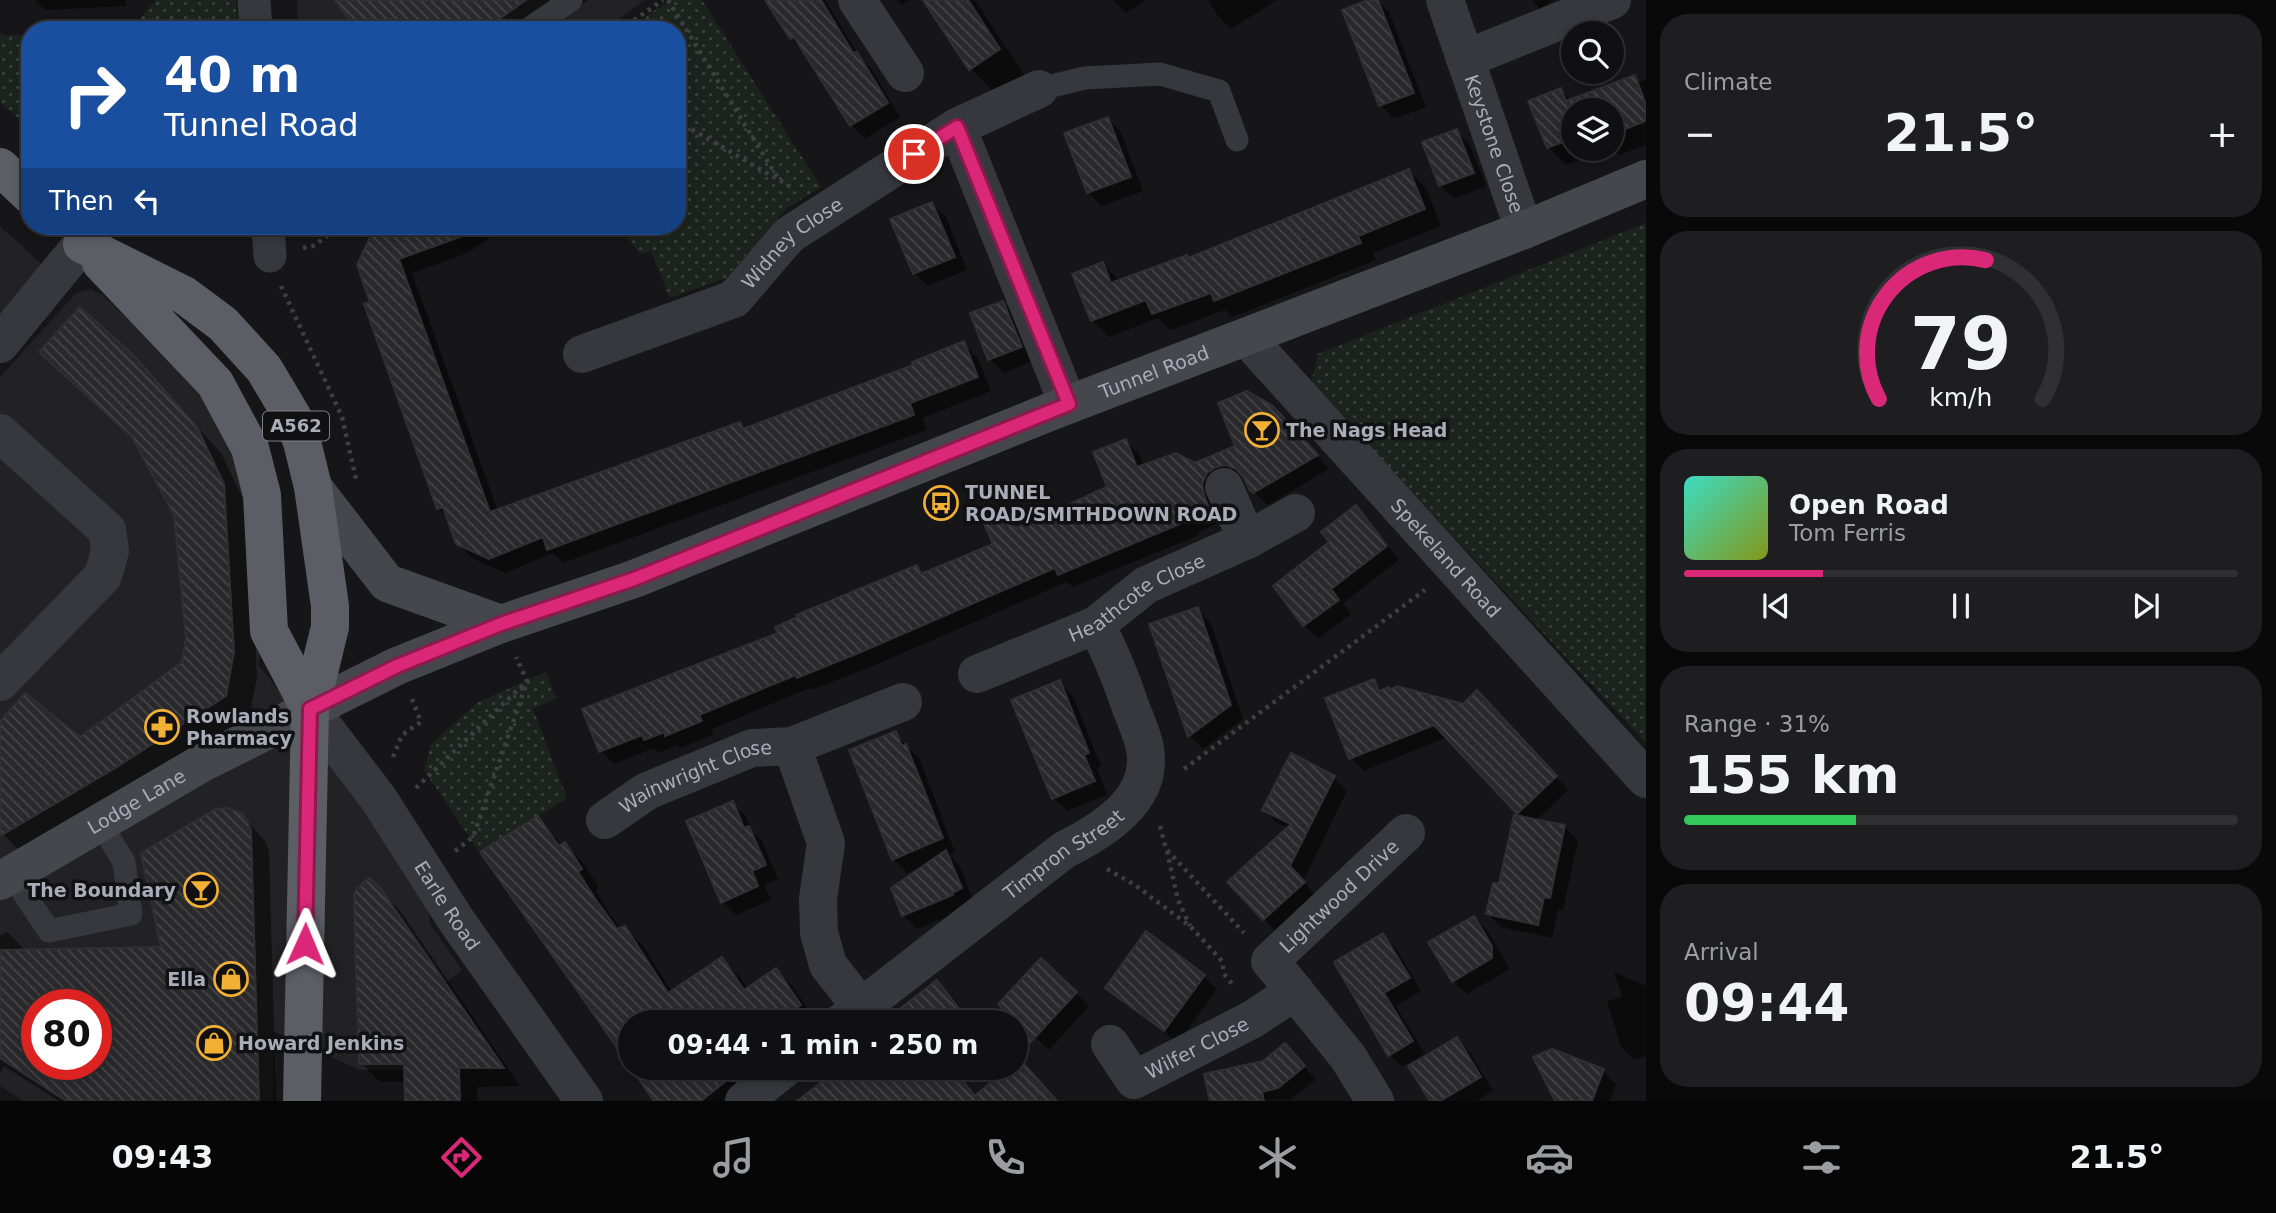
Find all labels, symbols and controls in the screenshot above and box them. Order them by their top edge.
map controls [1561,21,1624,161]
button: search [1561,21,1624,84]
text: 40 m [164,47,300,104]
icon: right [49,49,140,140]
text: Climate [1684,69,1773,95]
street label: Keystone Close [1460,72,1528,216]
button: layers [1561,98,1624,161]
text: 21.5° [1884,103,2038,163]
text: Tunnel Road [164,106,359,144]
text: − [1684,112,1716,156]
text: + [2206,112,2238,156]
pin [884,124,944,184]
icon: arrive [895,135,933,173]
icon: left [128,182,166,220]
text: Then [49,186,114,216]
street label: Widney Close [737,193,846,293]
text: 79 [1910,302,2012,387]
street label: Tunnel Road [1095,341,1212,403]
text: km/h [1929,383,1993,412]
bar icon: The Nags Head [1243,411,1281,449]
road number: A562 [263,412,329,440]
place label: The Nags Head [1286,419,1447,441]
place label: TUNNEL ROAD/SMITHDOWN ROAD [965,481,1237,525]
bus stop icon: TUNNEL ROAD/SMITHDOWN ROAD [922,484,960,522]
text: Open Road [1789,490,1949,520]
street label: Spekeland Road [1387,494,1505,622]
text: Tom Ferris [1789,520,1906,546]
street label: Heathcote Close [1065,549,1208,646]
icon: previous [1757,587,1795,625]
icon: pause [1942,587,1980,625]
icon: next [2127,587,2165,625]
place label: Rowlands Pharmacy [186,705,293,749]
pharmacy icon: Rowlands Pharmacy [143,708,181,746]
text: Range · 31% [1684,711,1830,737]
street label: Wainwright Close [615,736,772,818]
text: 155 km [1684,745,1899,805]
street label: Lodge Lane [83,764,189,838]
street label: Timpron Street [998,805,1128,904]
street label: Lightwood Drive [1275,835,1403,957]
street label: Earle Road [410,857,485,954]
bar icon: The Boundary [182,871,220,909]
place label: The Boundary [27,879,177,901]
position arrow [268,907,342,981]
text: Arrival [1684,939,1759,965]
shop icon: Ella [212,960,250,998]
place label: Ella [167,968,206,990]
text: 09:44 [1684,973,1850,1033]
speed limit sign: 80 [21,989,112,1080]
street label: Wilfer Close [1142,1012,1252,1083]
shop icon: Howard Jenkins [195,1024,233,1062]
text: 09:44 · 1 min · 250 m [668,1030,978,1060]
place label: Howard Jenkins [238,1032,404,1054]
icon: directions [437,1133,486,1182]
icon: music [709,1133,758,1182]
icon: phone [981,1133,1030,1182]
icon: climate [1253,1133,1302,1182]
icon: car [1525,1133,1574,1182]
icon: filters [1797,1133,1846,1182]
text: 09:43 [112,1138,213,1176]
text: 21.5° [2069,1138,2164,1176]

